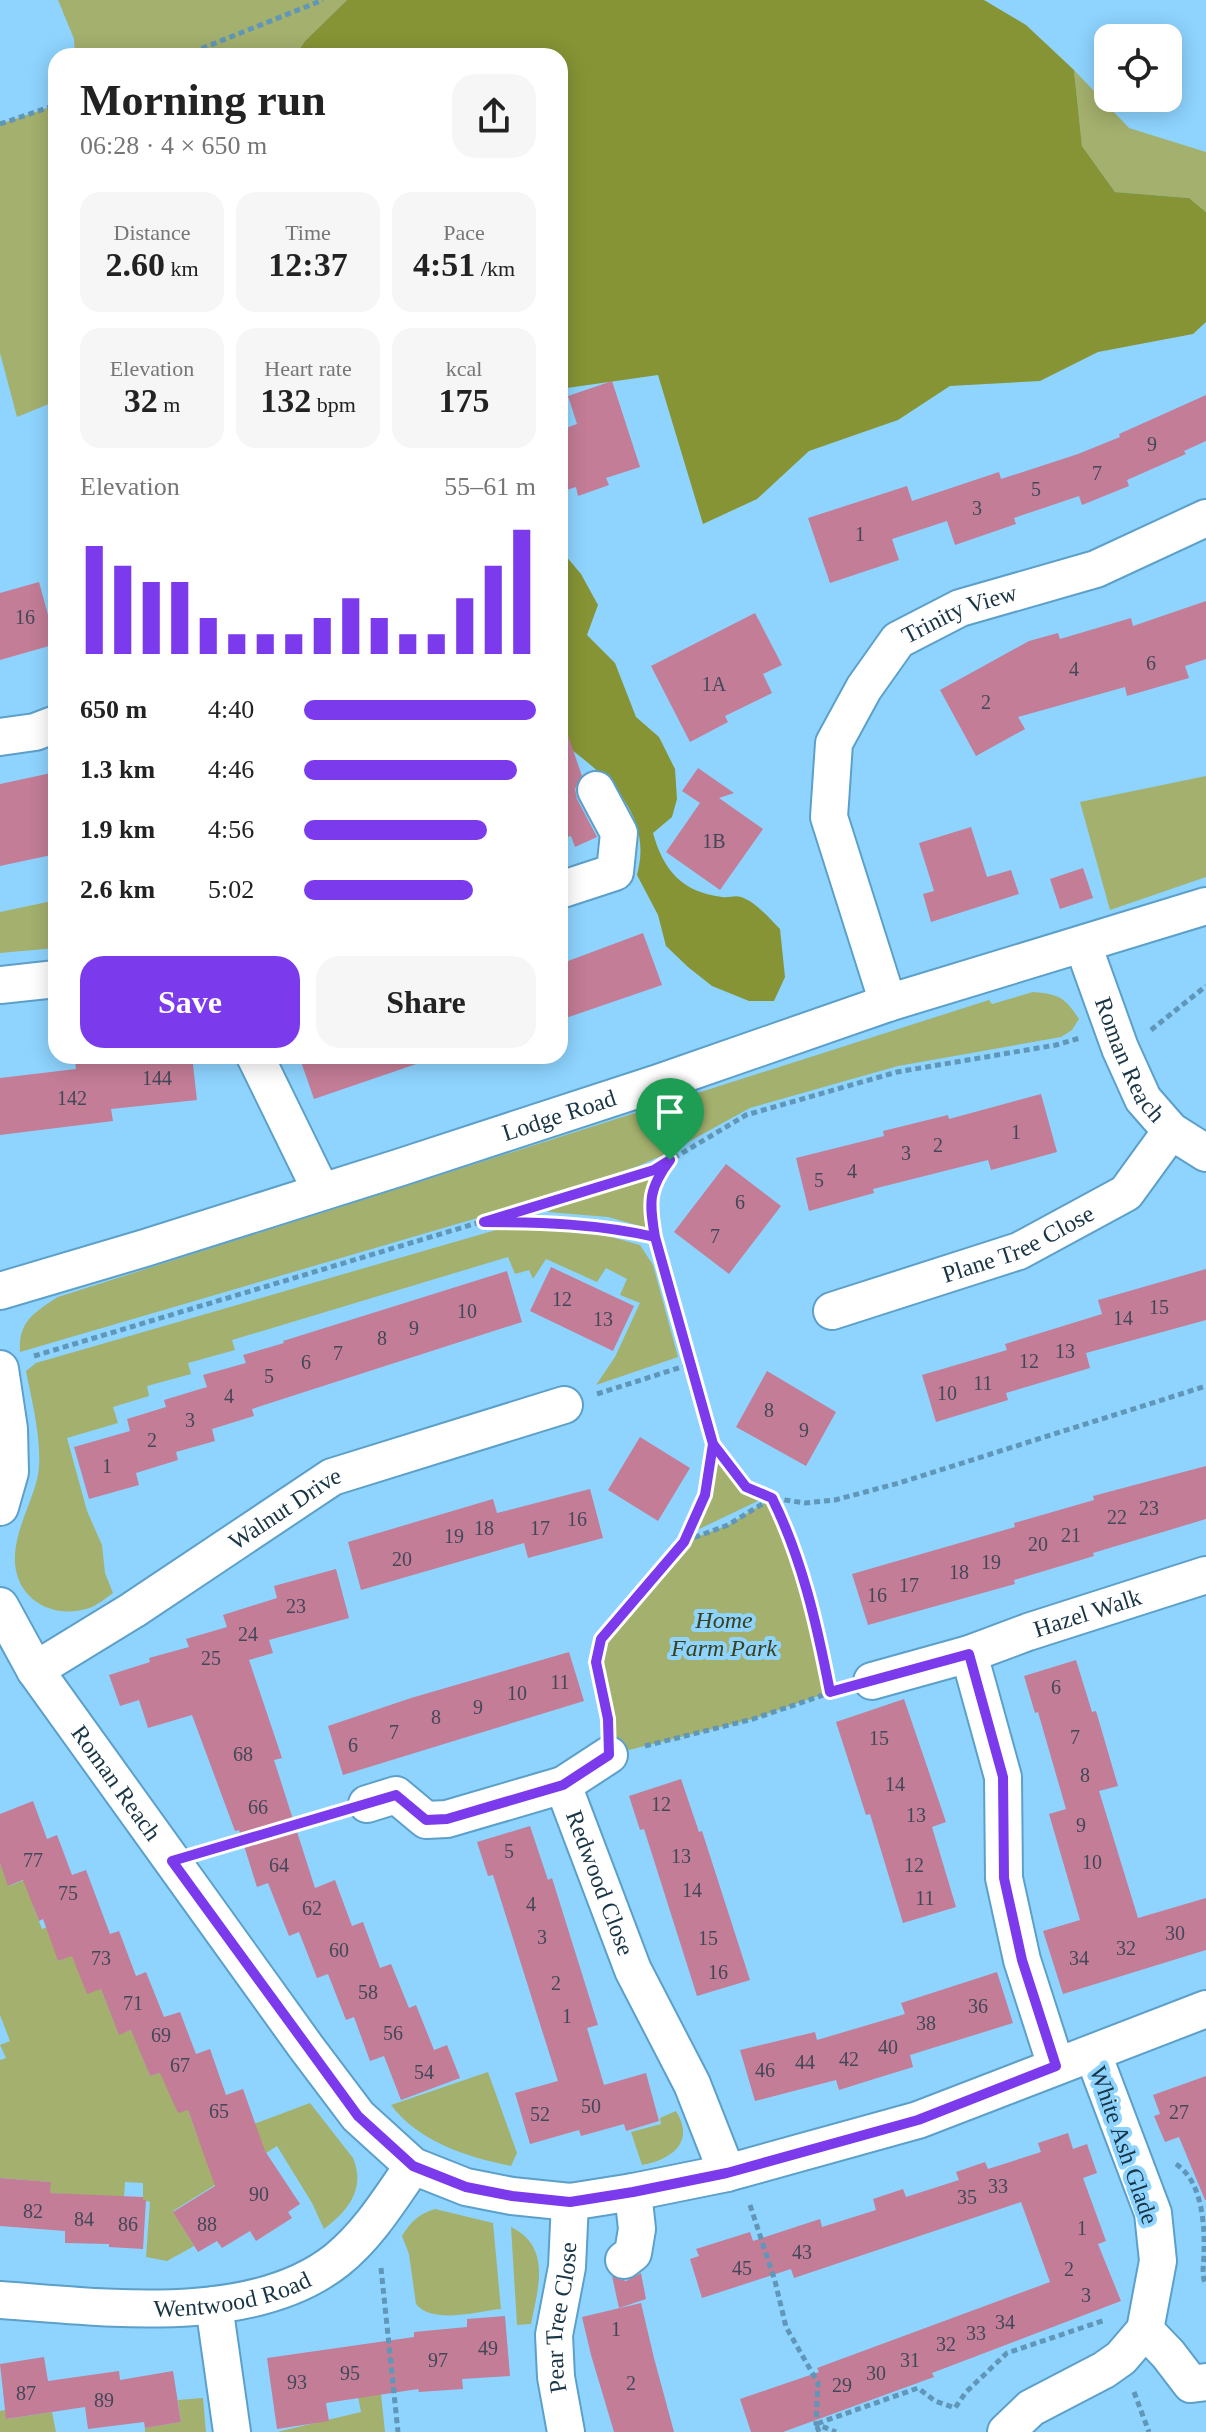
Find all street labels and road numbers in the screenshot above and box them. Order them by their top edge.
street label: Trinity View [898,579,1020,649]
street label: Roman Reach [1090,994,1170,1127]
street label: Lodge Road [499,1085,619,1146]
street label: Plane Tree Close [939,1200,1098,1288]
street label: Walnut Drive [224,1462,344,1555]
street label: Hazel Walk [1030,1584,1144,1642]
street label: Roman Reach [66,1720,166,1845]
street label: Redwood Close [561,1807,639,1959]
street label: White Ash Glade [1085,2063,1163,2227]
street label: Pear Tree Close [541,2242,581,2395]
street label: Wentwood Road [153,2266,315,2322]

